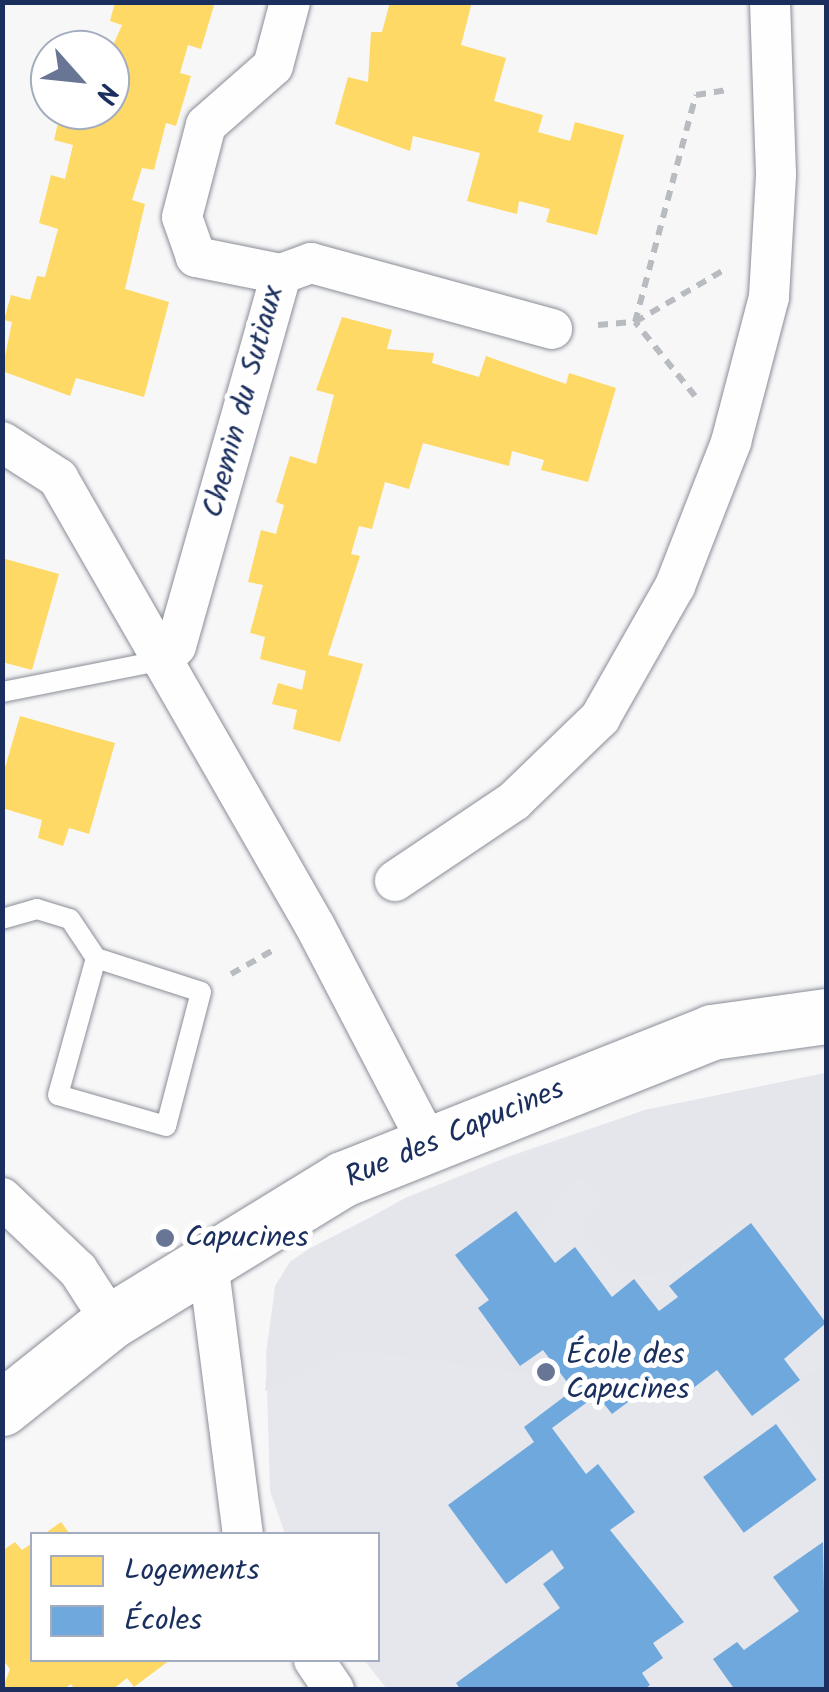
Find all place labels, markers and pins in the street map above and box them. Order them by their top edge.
place label: Capucines [185,1220,309,1256]
marker: Capucines [154,1227,176,1249]
place label: École des Capucines [566,1337,690,1408]
marker: École des Capucines [535,1361,557,1383]

